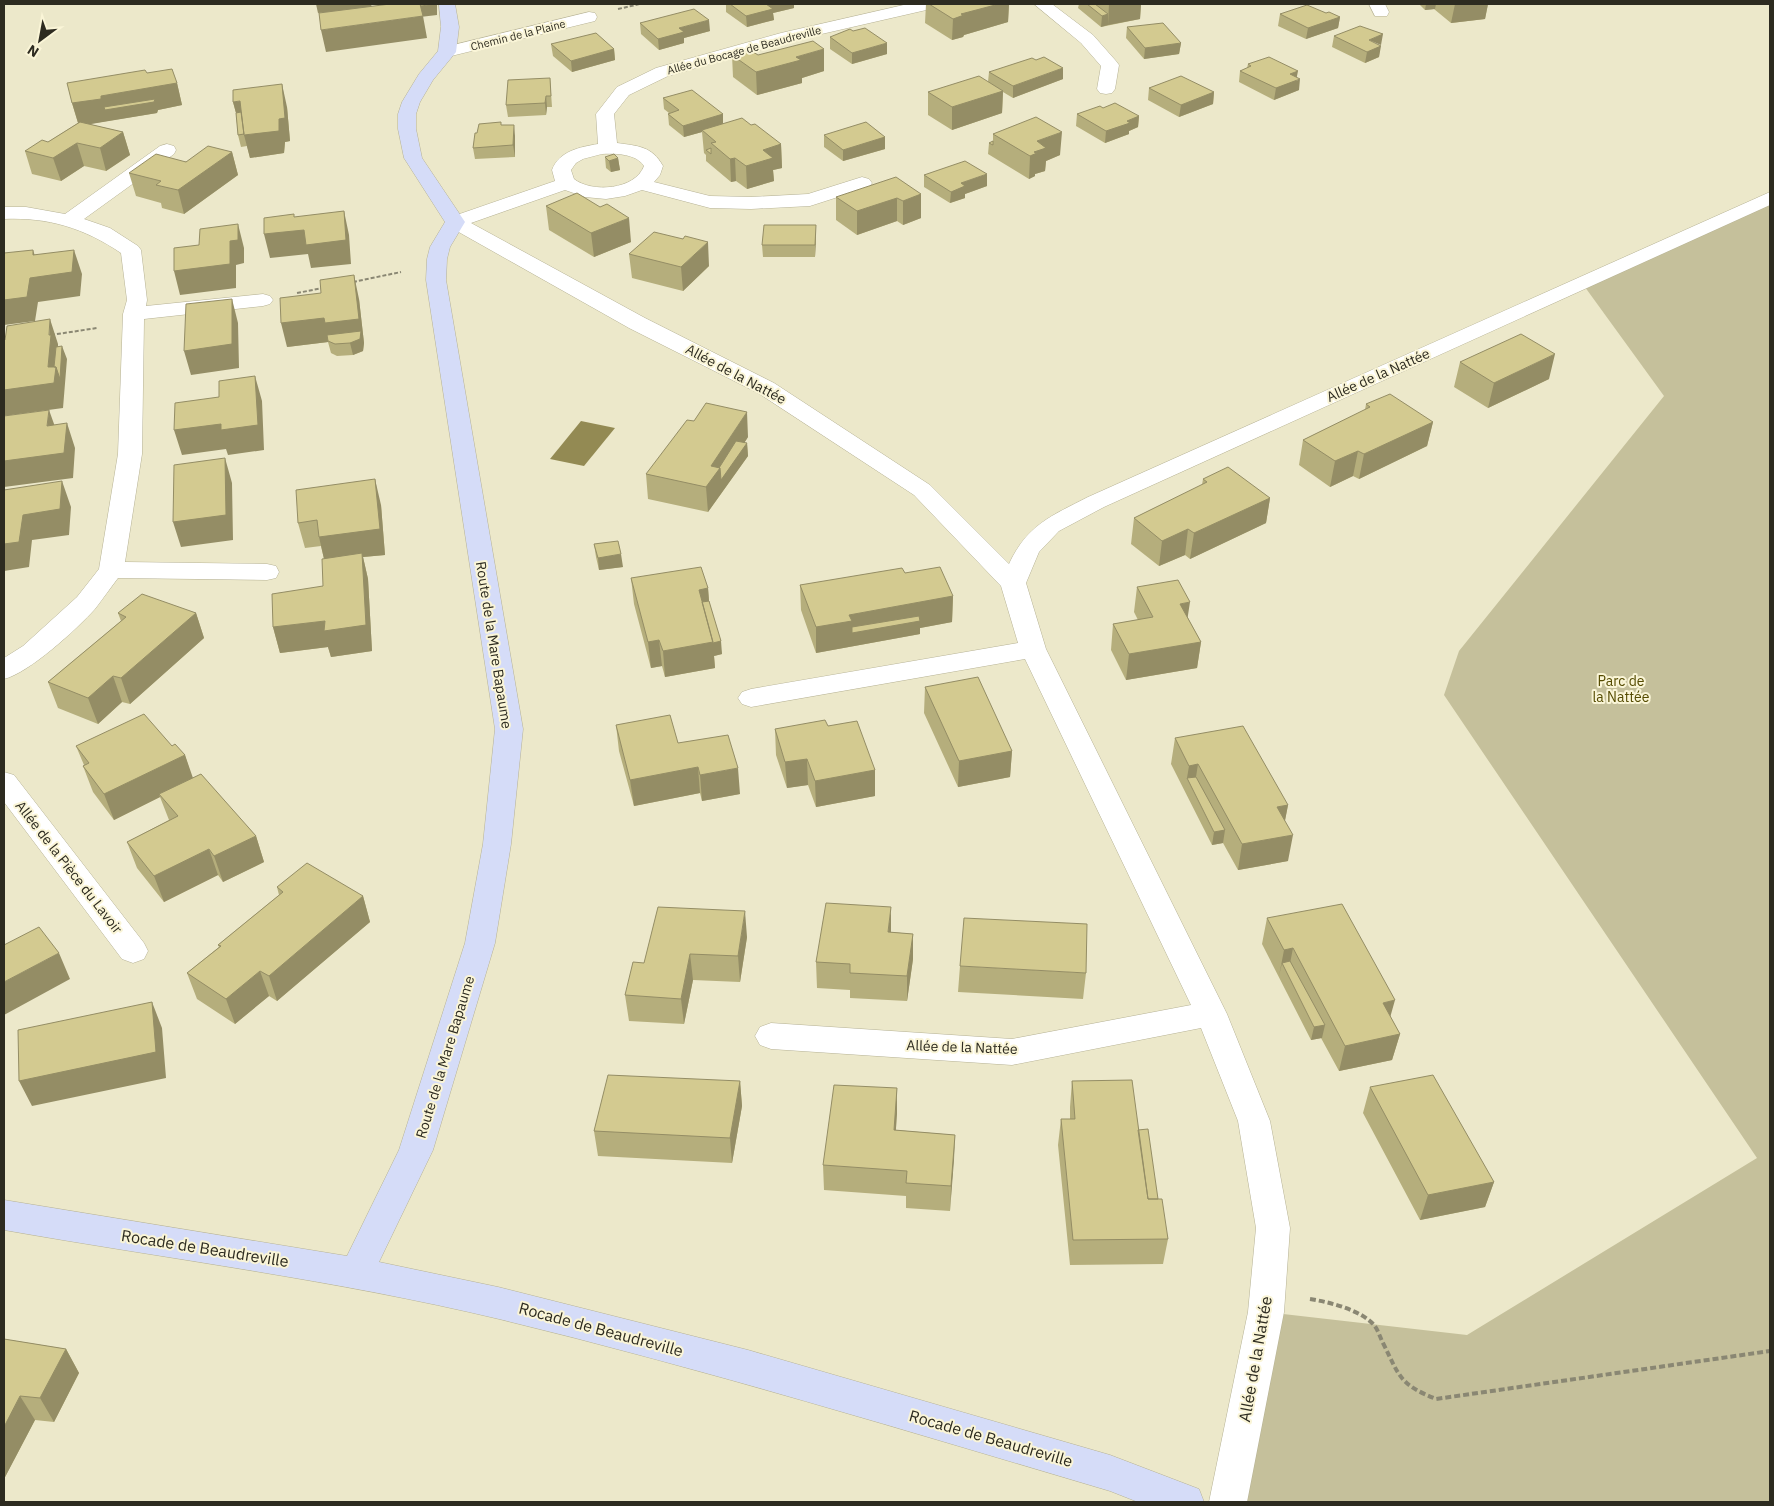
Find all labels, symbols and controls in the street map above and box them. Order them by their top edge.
north arrow [15,15,65,65]
street label: Chemin de la Plaine [469,16,567,54]
street label: Allée du Bocage de Beaudreville [665,23,823,77]
text: N [24,41,42,61]
street label: Allée de la Nattée [683,340,790,408]
street label: Allée de la Nattée [1324,344,1433,406]
street label: Route de la Mare Bapaume [472,560,516,730]
park label: Parc de la Nattée [1593,672,1650,706]
street label: Allée de la Pièce du Lavoir [12,797,126,937]
street label: Route de la Mare Bapaume [412,973,478,1140]
street label: Allée de la Nattée [906,1036,1018,1058]
street label: Rocade de Beaudreville [120,1225,290,1271]
street label: Allée de la Nattée [1234,1294,1276,1423]
street label: Rocade de Beaudreville [517,1297,685,1361]
street label: Rocade de Beaudreville [907,1405,1075,1471]

